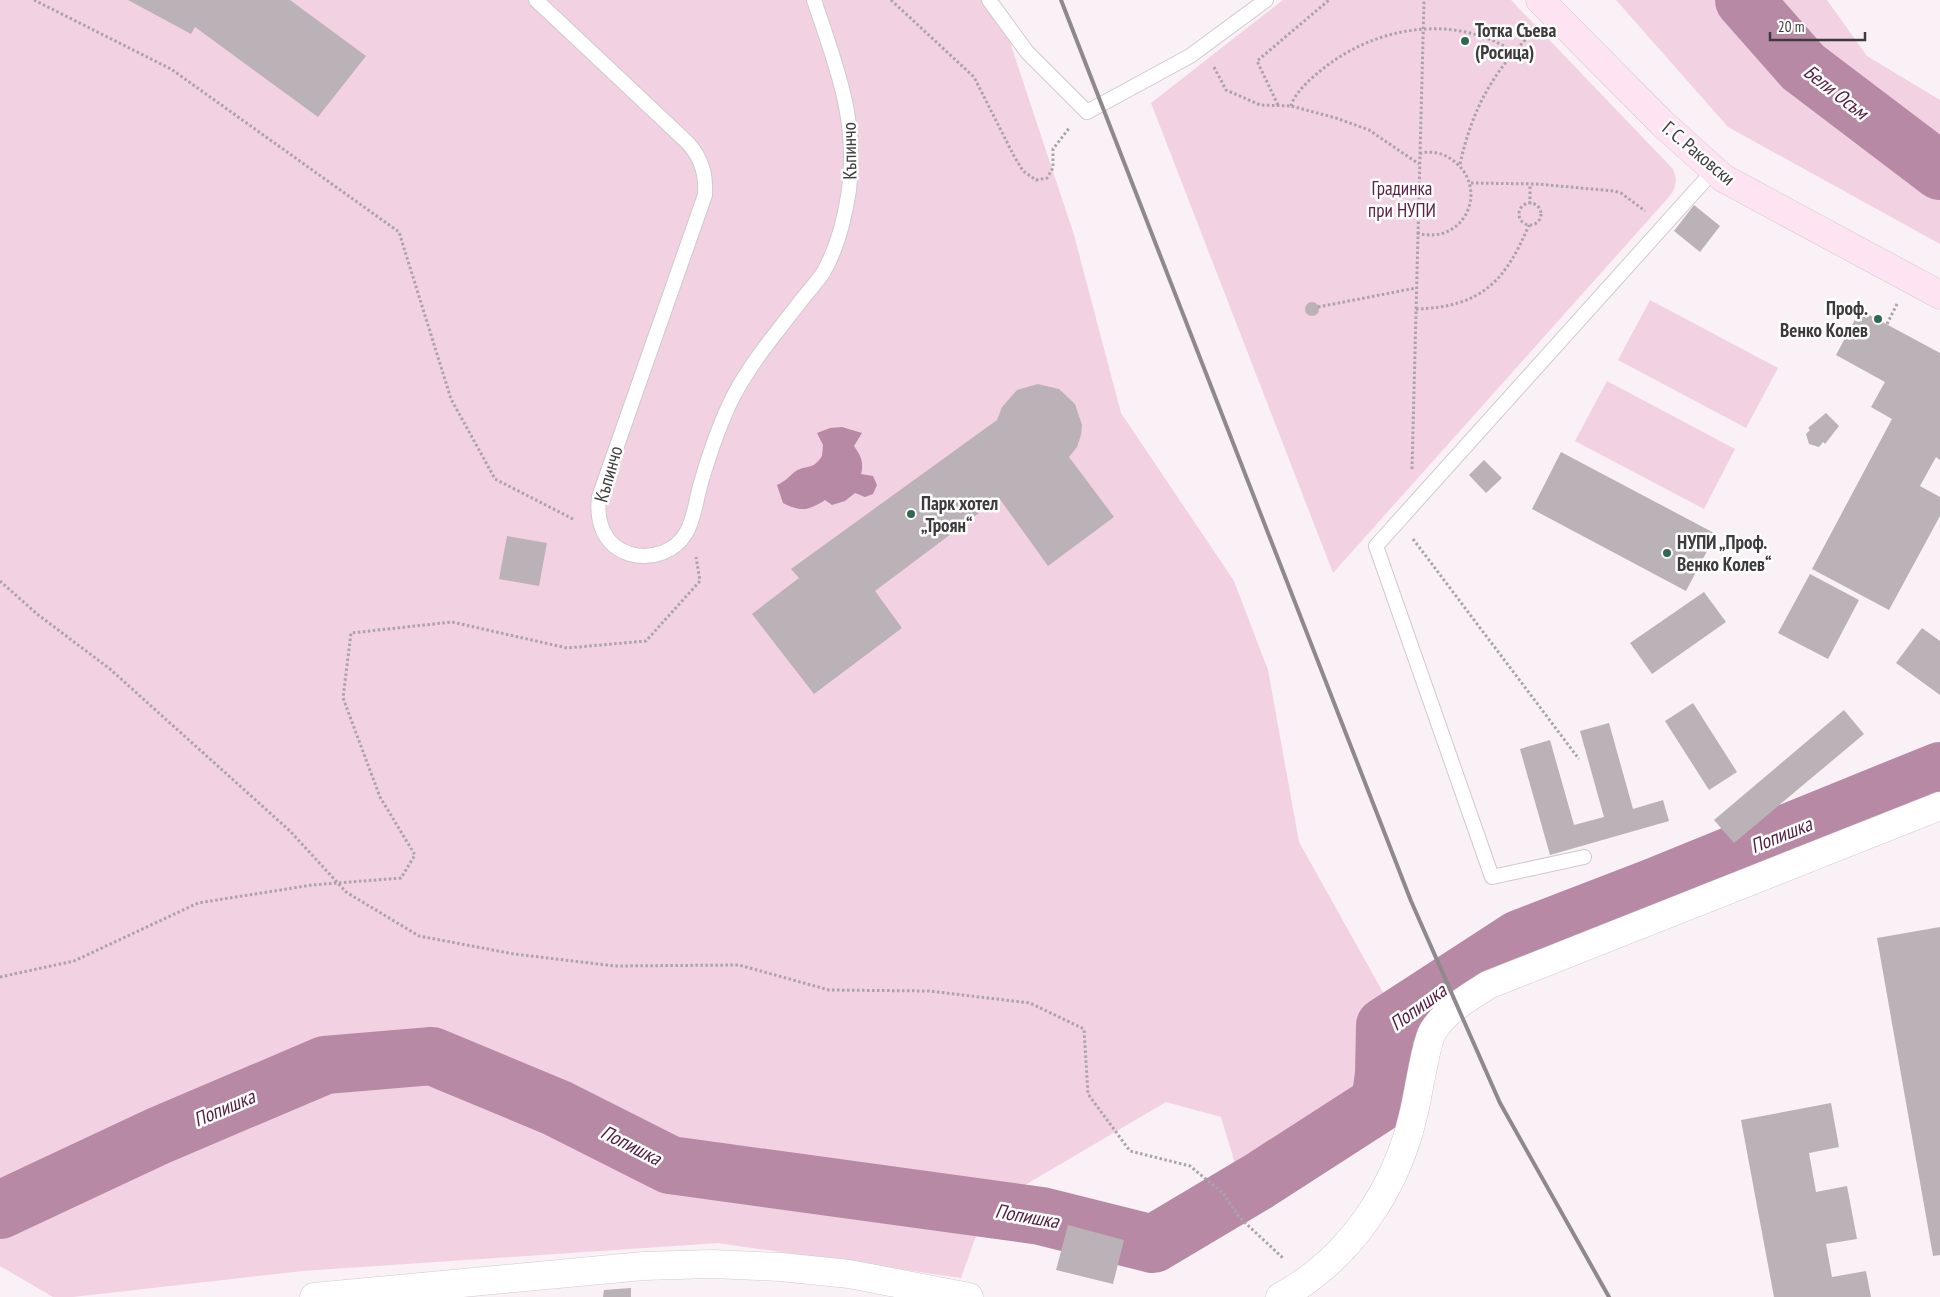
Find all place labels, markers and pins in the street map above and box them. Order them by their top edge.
place label: Тотка Съева (Росица) [1475,18,1556,64]
marker: Тотка Съева (Росица) [1459,35,1471,47]
place label: Проф. Венко Колев [1780,296,1868,342]
marker: Проф. Венко Колев [1872,313,1884,325]
place label: Парк хотел „Троян“ [921,491,998,537]
marker: Парк хотел „Троян“ [905,508,917,520]
place label: НУПИ „Проф. Венко Колев“ [1677,530,1771,576]
marker: НУПИ „Проф. Венко Колев“ [1661,547,1673,559]

